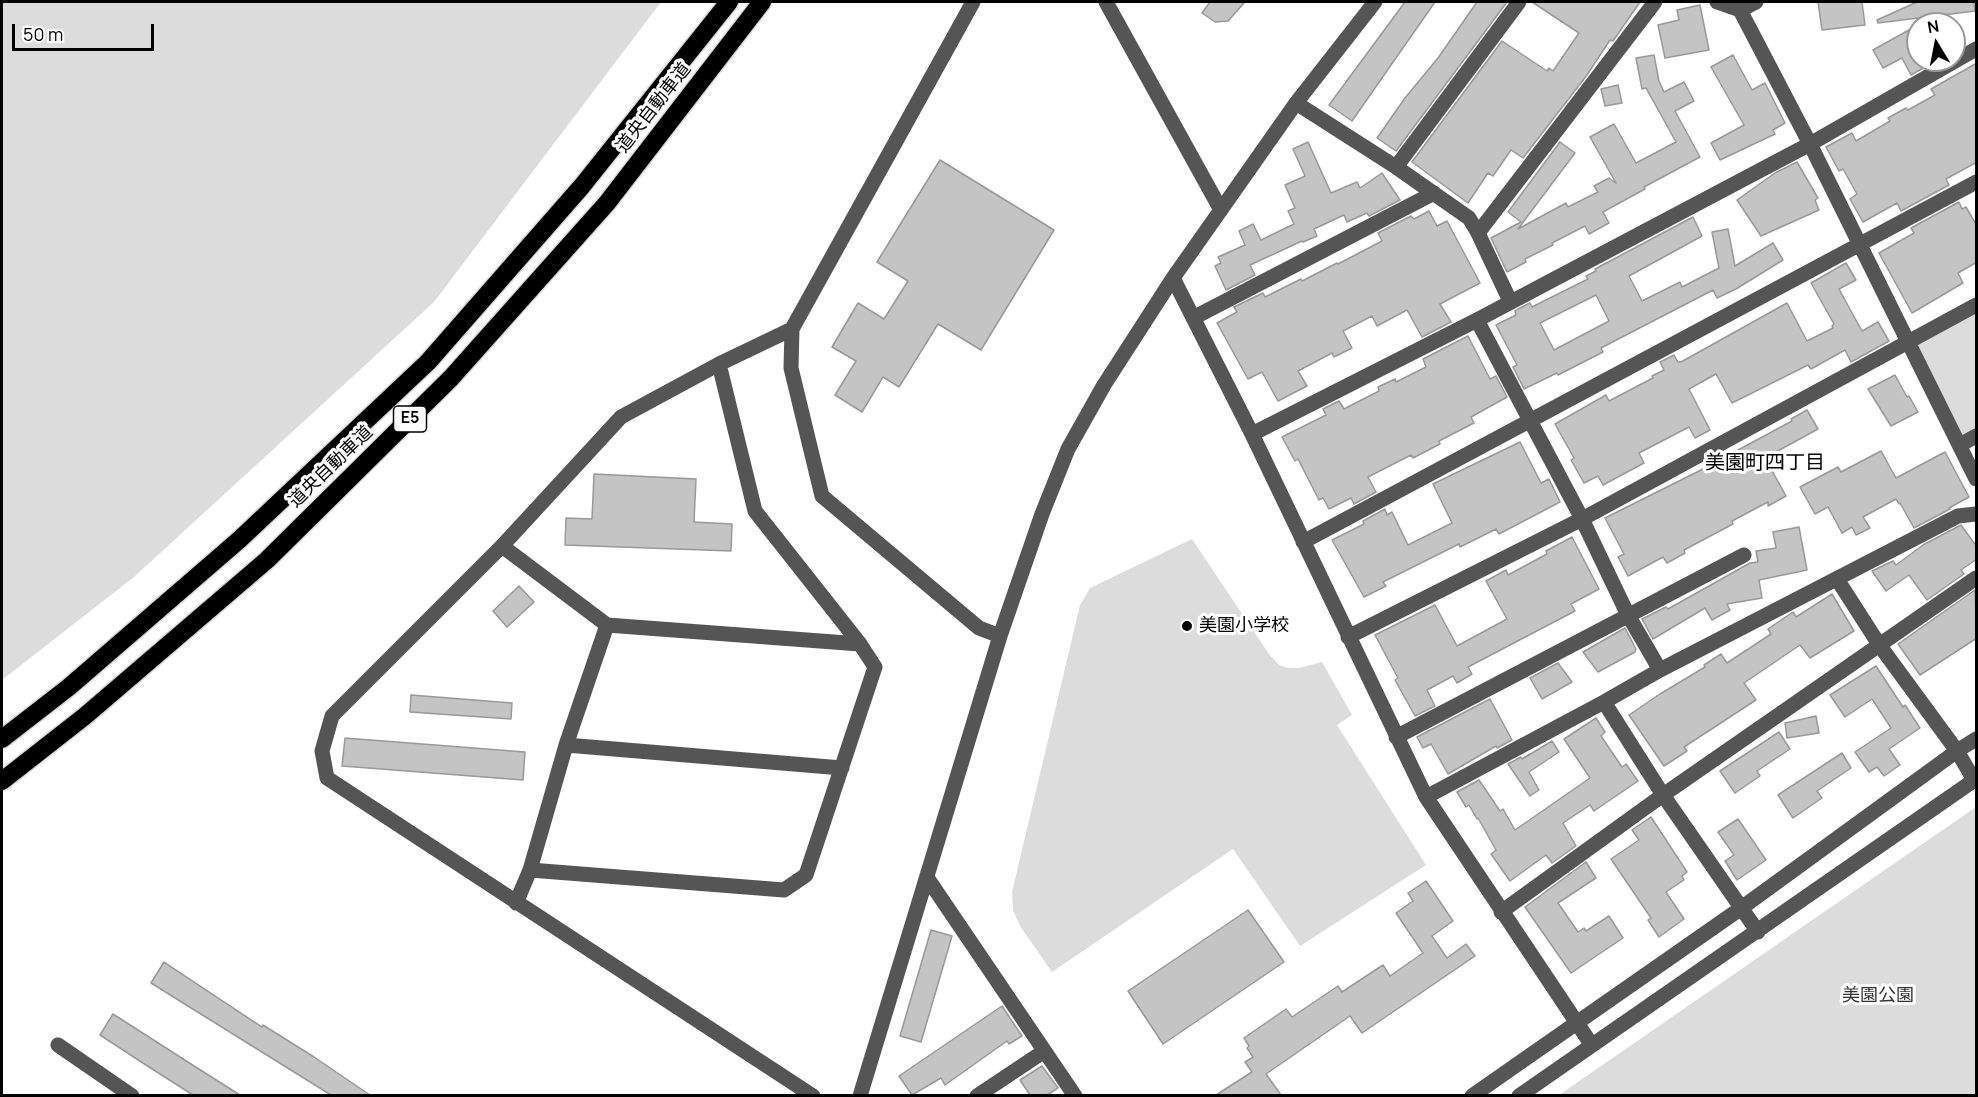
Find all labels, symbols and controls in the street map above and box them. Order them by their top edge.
scale bar [15,12,158,50]
north arrow [1906,12,1966,72]
text: N [1926,14,1941,38]
text: 50 m [23,22,63,46]
street label: 道央自動車道 [612,59,696,157]
road number: E5 [394,406,426,432]
street label: 道央自動車道 [285,422,377,512]
district label: 美園町四丁目 [1705,451,1825,475]
place label: 美園小学校 [1199,615,1289,637]
marker: 美園小学校 [1180,619,1194,633]
park label: 美園公園 [1842,985,1914,1007]

